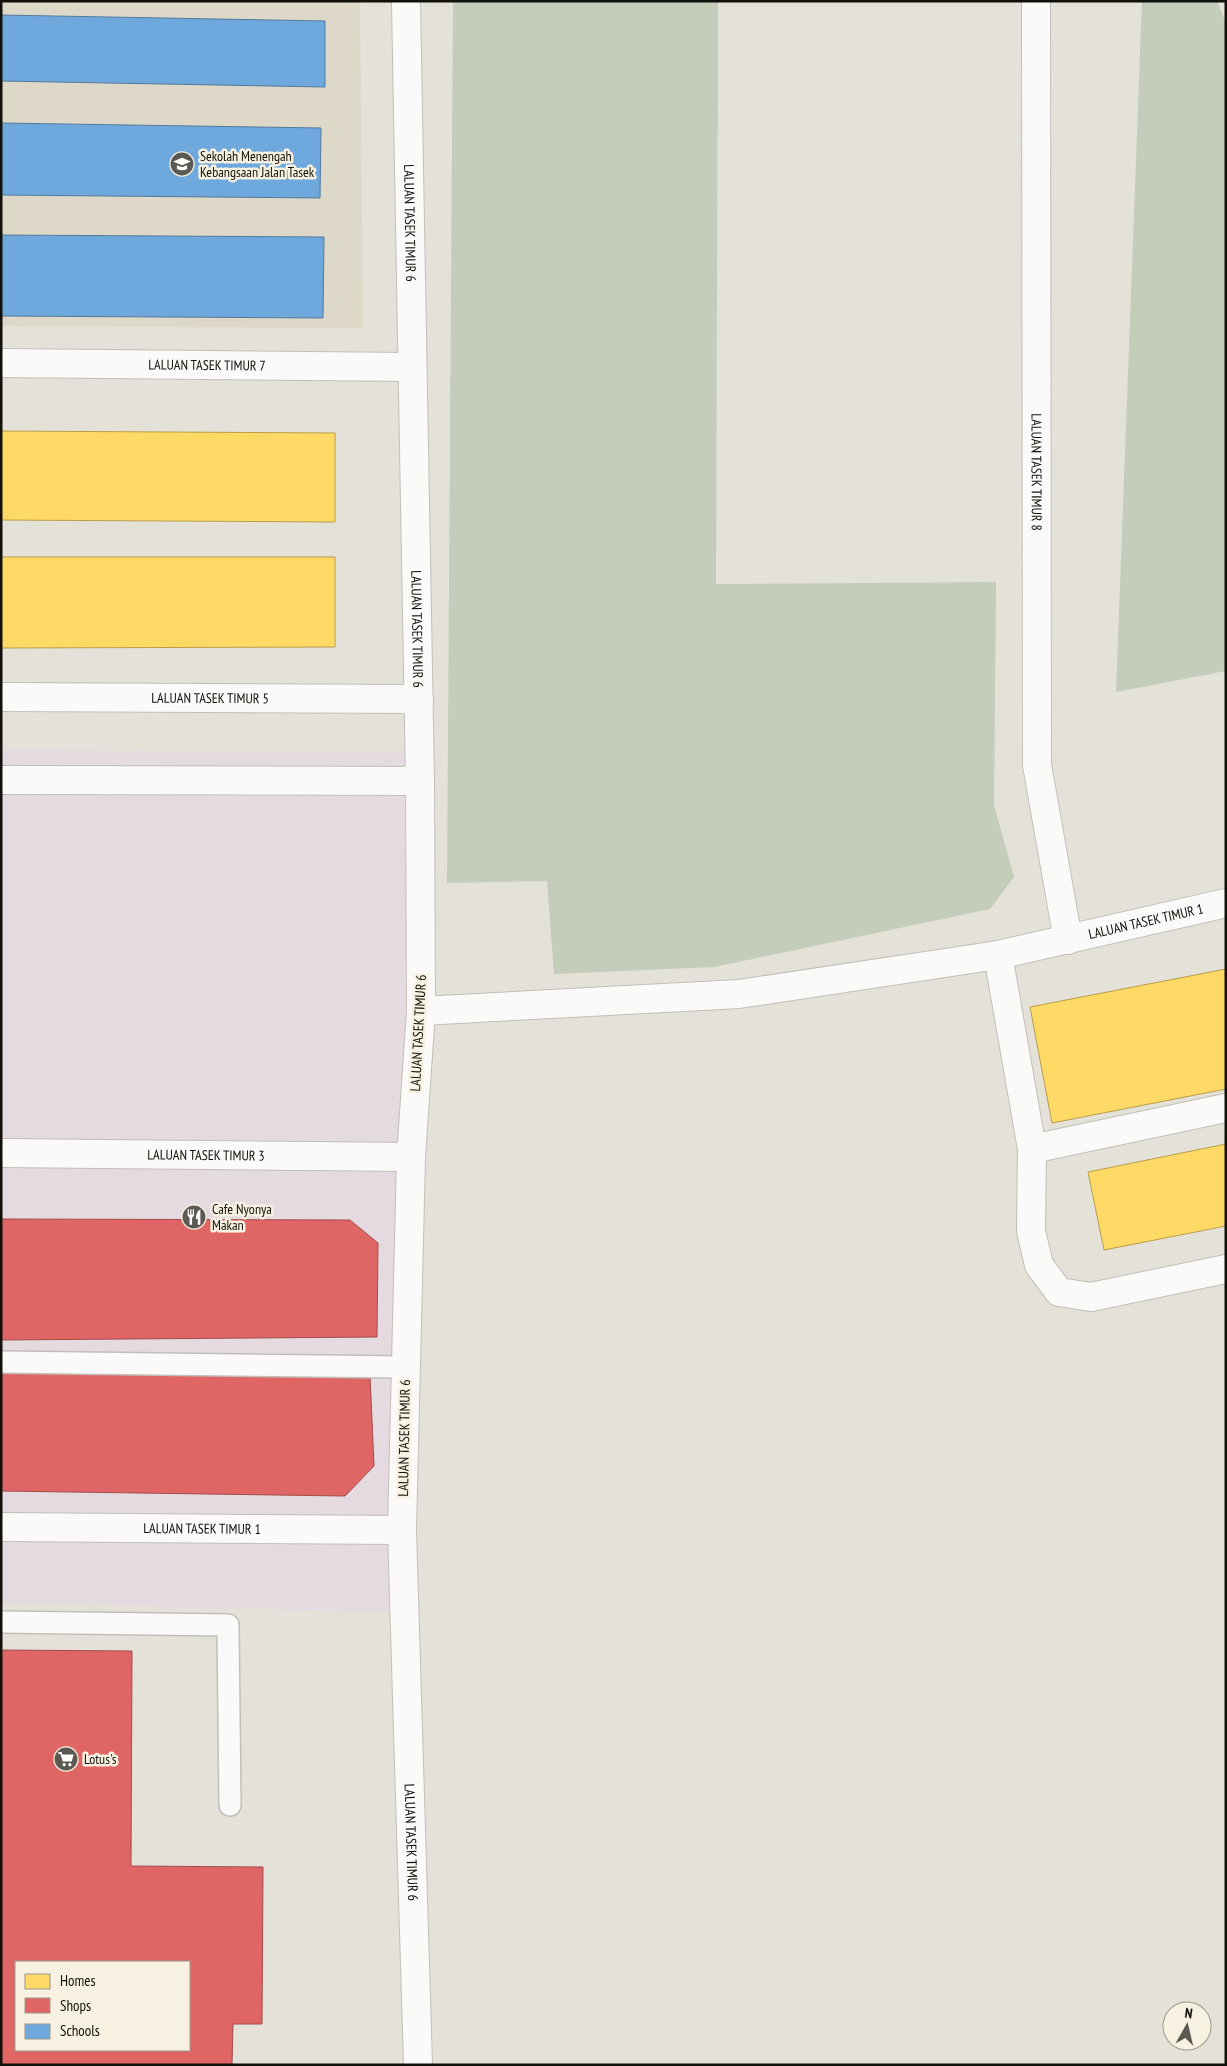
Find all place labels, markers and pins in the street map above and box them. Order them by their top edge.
place label: Sekolah Menengah Kebangsaan Jalan Tasek [200,147,315,181]
school or university icon: Sekolah Menengah Kebangsaan Jalan Tasek [169,151,195,177]
place label: Cafe Nyonya Makan [212,1200,272,1234]
restaurant icon: Cafe Nyonya Makan [181,1204,207,1230]
supermarket icon: Lotus's [53,1746,79,1772]
place label: Lotus's [84,1750,117,1768]

